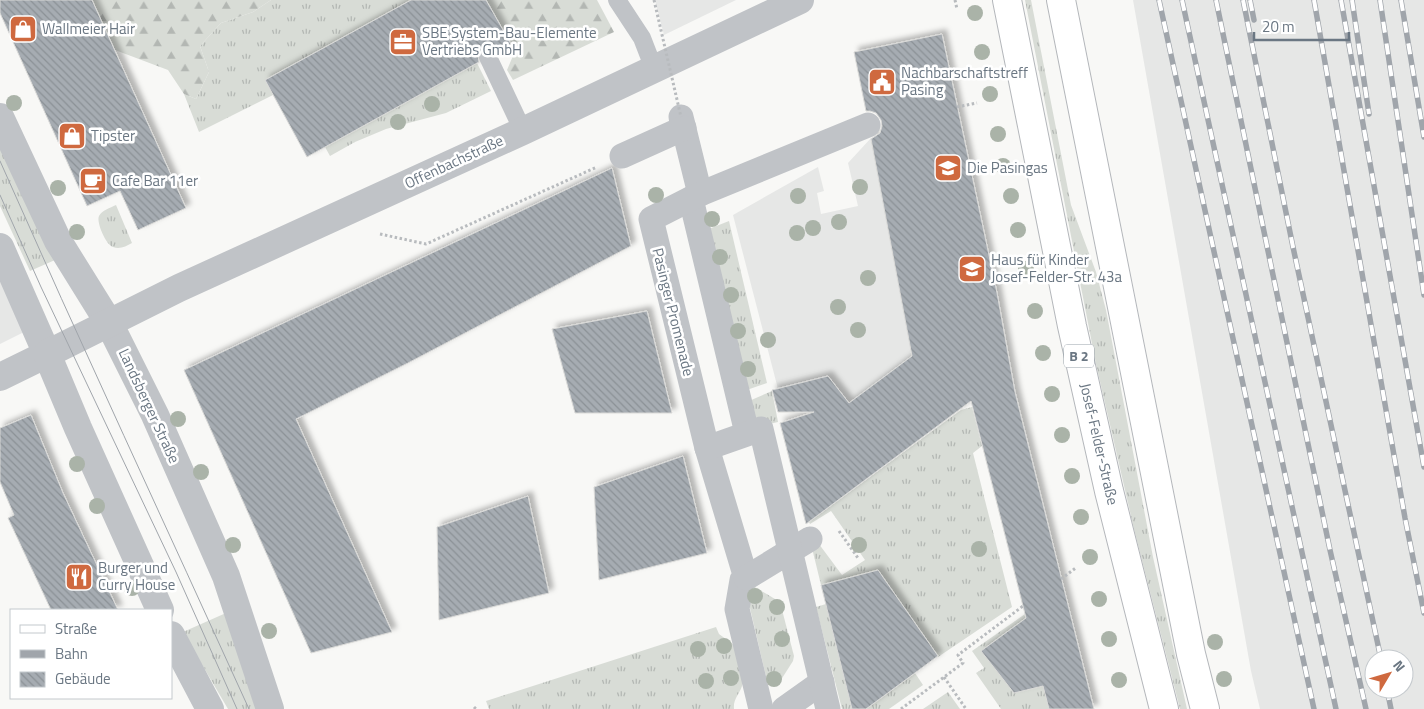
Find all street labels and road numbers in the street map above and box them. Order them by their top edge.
street label: Offenbachstraße [401,129,507,194]
street label: Pasinger Promenade [646,245,701,378]
road number: B 2 [1064,344,1094,368]
street label: Landsberger Straße [113,345,186,467]
street label: Josef-Felder-Straße [1074,381,1125,507]

